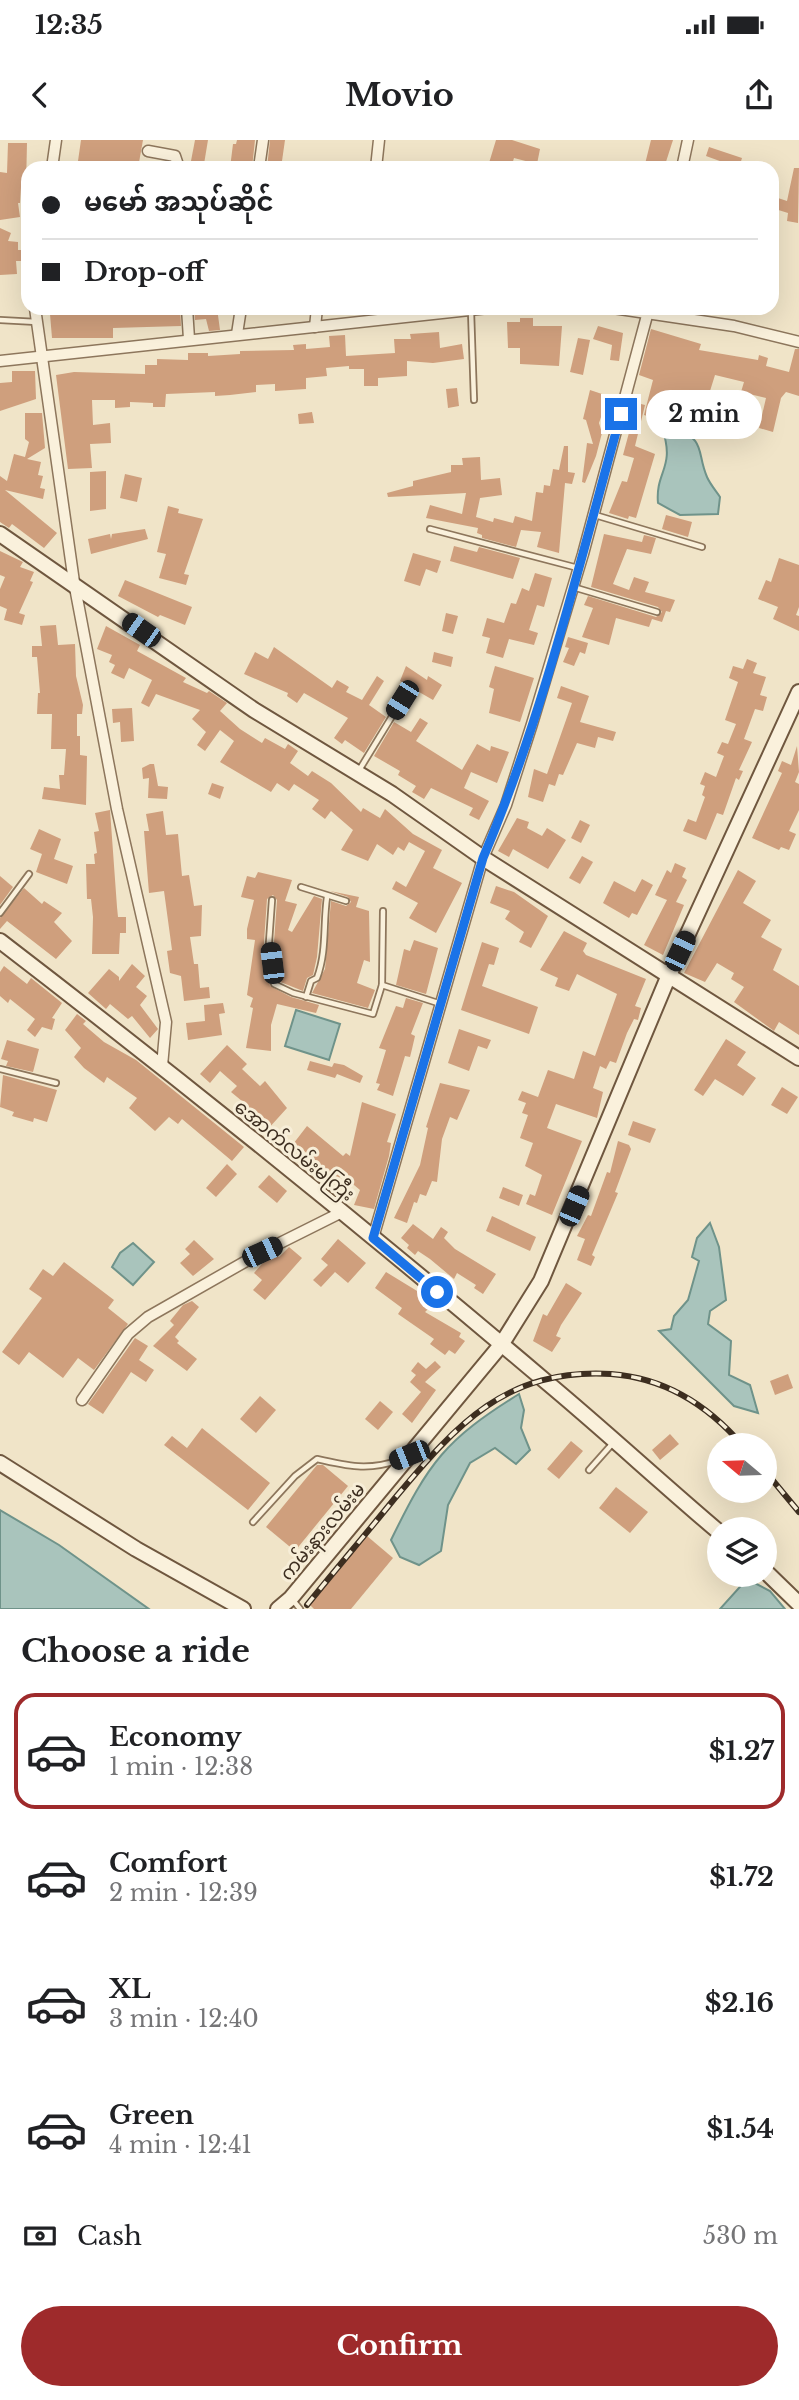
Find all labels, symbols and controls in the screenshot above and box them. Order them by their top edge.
text: 12:35 [35,9,103,41]
text: Movio [345,75,454,115]
icon: back [21,76,59,114]
icon: share [740,76,778,114]
text: မမော် အသုပ်ဆိုင် [84,186,274,218]
text: Drop-off [84,256,205,288]
callout: 2 min [646,390,761,438]
route end [605,398,637,430]
text: 2 min [668,400,740,428]
car [118,609,165,651]
car [382,677,423,723]
car [662,928,699,974]
car [260,941,285,985]
street label: အောက်လမ်းမကြီး [227,1093,361,1209]
car [557,1183,592,1229]
car [239,1234,286,1270]
route start [421,1276,453,1308]
north arrow [707,1433,777,1503]
map controls [707,1433,777,1587]
car [386,1437,433,1473]
street label: ကမ်းနားလမ်းမ [273,1476,373,1587]
button: layers [707,1517,777,1587]
text: Choose a ride [21,1631,250,1671]
icon: car [25,1720,88,1783]
text: Economy [109,1721,242,1753]
text: $1.27 [709,1735,774,1767]
text: 1 min · 12:38 [109,1753,253,1781]
icon: car [25,1846,88,1909]
text: Comfort [109,1847,227,1879]
text: $1.72 [709,1861,774,1893]
text: 2 min · 12:39 [109,1879,258,1907]
icon: car [25,1972,88,2035]
text: XL [109,1973,151,2005]
text: $2.16 [705,1987,774,2019]
text: 3 min · 12:40 [109,2005,259,2033]
icon: car [25,2098,88,2161]
text: Green [109,2099,194,2131]
text: $1.54 [706,2113,774,2145]
text: 4 min · 12:41 [109,2131,252,2159]
icon: cash [21,2217,59,2255]
text: Cash [77,2220,142,2252]
text: 530 m [703,2222,778,2250]
button: Confirm [21,2306,778,2386]

